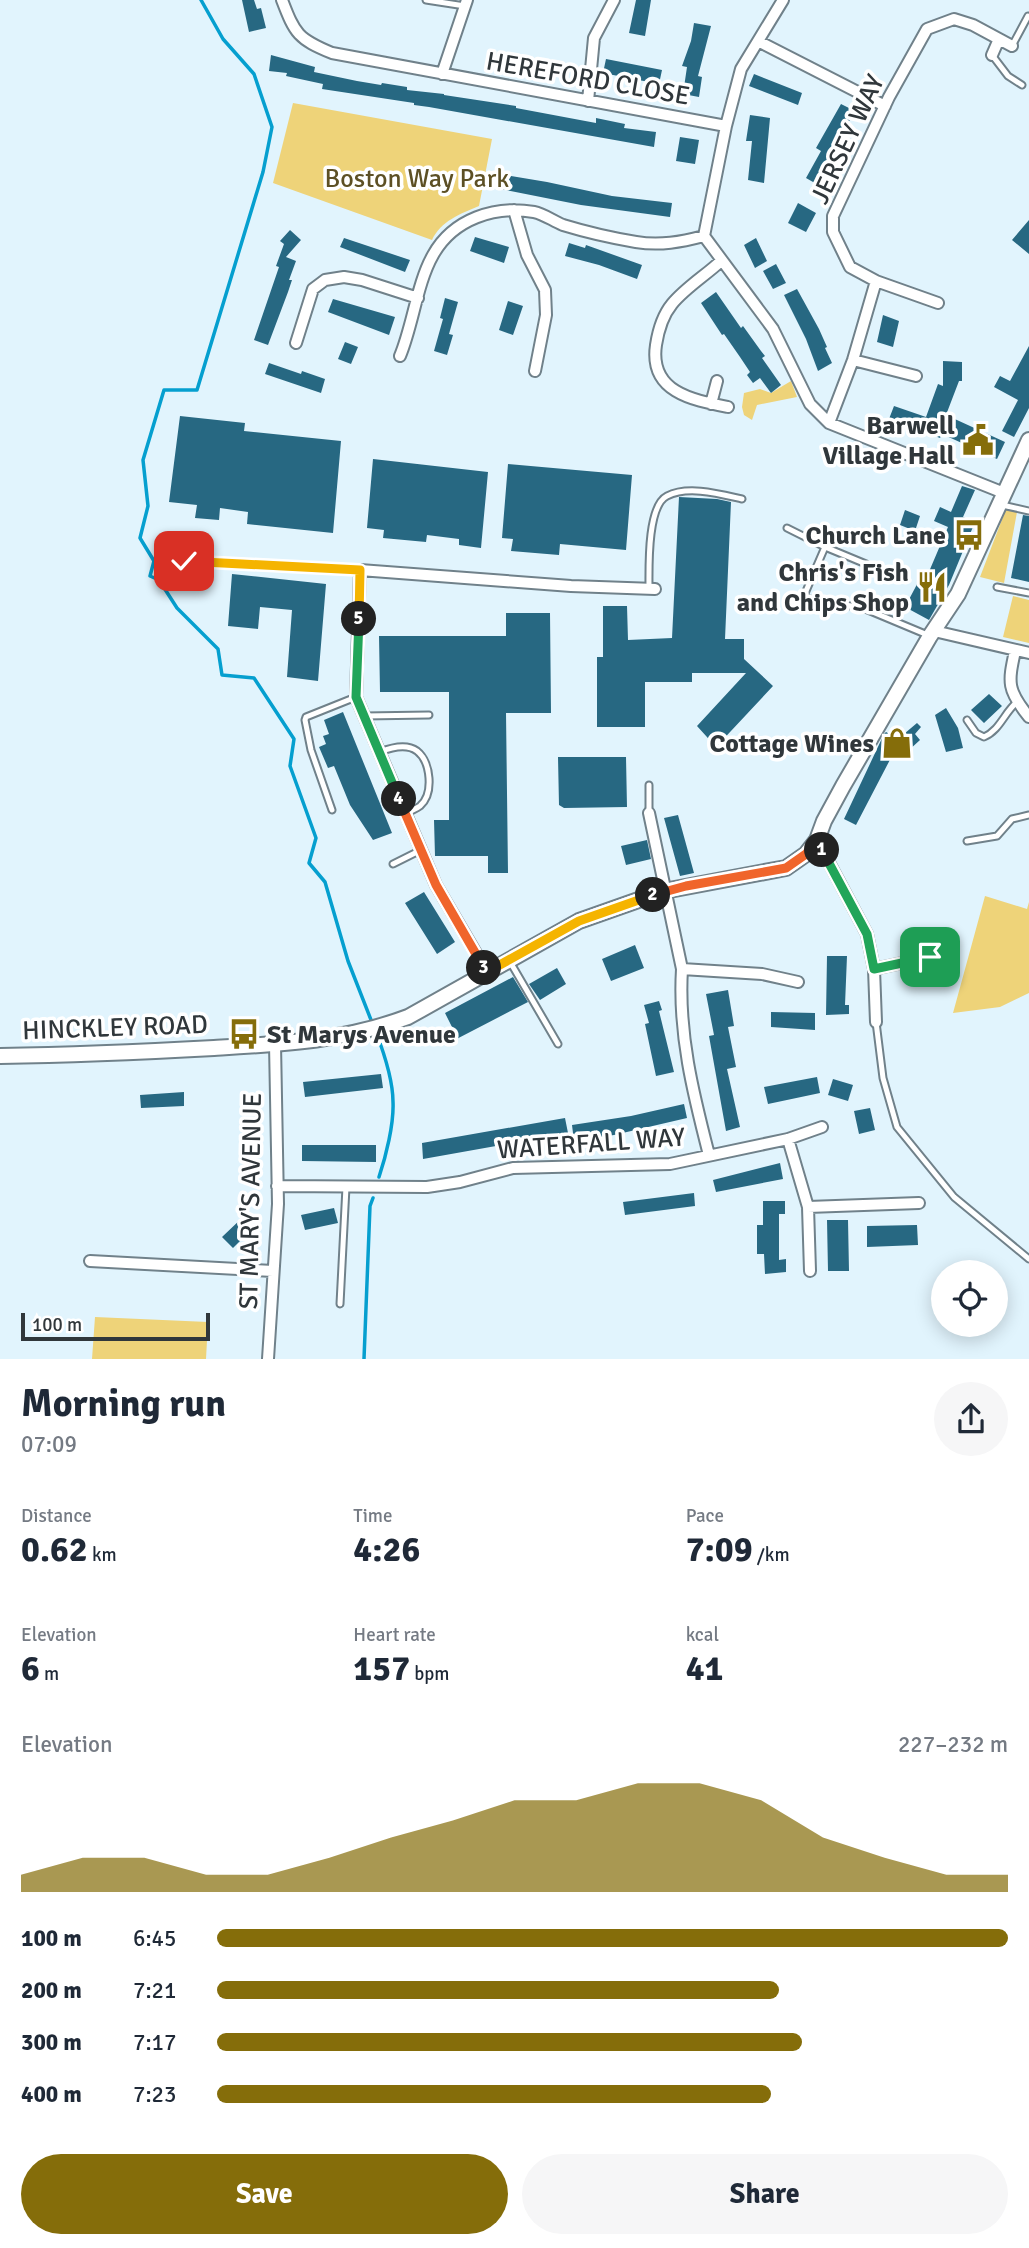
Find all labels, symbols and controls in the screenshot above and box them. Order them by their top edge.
street label: HEREFORD CLOSE [484,45,692,113]
street label: JERSEY WAY [804,70,892,209]
park label: Boston Way Park [325,163,509,195]
place label: Barwell Village Hall [822,410,955,472]
public building icon: Barwell Village Hall [961,423,995,457]
bus stop icon: Church Lane [952,518,986,552]
place label: Church Lane [806,520,946,552]
pin [154,531,214,591]
icon: check [165,542,203,580]
place label: Chris's Fish and Chips Shop [737,557,909,619]
restaurant icon: Chris's Fish and Chips Shop [915,570,949,604]
pin: 5 [342,602,376,636]
text: 5 [353,606,364,630]
shop icon: Cottage Wines [880,726,914,760]
place label: Cottage Wines [710,728,874,760]
pin: 4 [382,782,416,816]
text: 4 [393,786,404,810]
pin: 1 [804,832,840,868]
text: 1 [816,837,827,861]
pin: 2 [636,878,670,912]
text: 2 [647,882,658,906]
pin [900,927,960,987]
icon: arrive [911,938,949,976]
pin: 3 [466,950,502,986]
text: 3 [478,955,489,979]
street label: HINCKLEY ROAD [22,1009,208,1047]
bus stop icon: St Marys Avenue [227,1017,261,1051]
place label: St Marys Avenue [267,1019,456,1051]
street label: ST MARY'S AVENUE [233,1092,269,1310]
street label: WATERFALL WAY [496,1121,686,1167]
map controls [931,1260,1008,1337]
button: locate [931,1260,1008,1337]
scale bar [21,1310,210,1342]
text: 100 m [32,1313,82,1337]
text: Morning run [21,1380,226,1427]
button: share [934,1382,1008,1456]
text: 07:09 [21,1430,77,1459]
text: Distance [21,1504,92,1528]
text: Time [353,1504,392,1528]
text: Pace [686,1504,724,1528]
text: 0.62 [21,1528,88,1571]
text: 4:26 [353,1528,420,1571]
text: 7:09 [686,1528,753,1571]
text: km [88,1543,117,1567]
text: /km [753,1543,790,1567]
text: Elevation [21,1623,97,1647]
text: Heart rate [353,1623,436,1647]
text: kcal [686,1623,719,1647]
text: 6 [21,1647,40,1690]
text: 157 [353,1647,410,1690]
text: 41 [686,1647,723,1690]
text: m [40,1662,59,1686]
text: bpm [410,1662,449,1686]
text: Elevation [21,1730,113,1759]
text: 227–232 m [898,1730,1008,1759]
text: 100 m [21,1924,82,1953]
text: 6:45 [133,1924,176,1953]
text: 200 m [21,1976,82,2005]
text: 7:21 [133,1976,176,2005]
text: 300 m [21,2028,82,2057]
text: 7:17 [133,2028,176,2057]
text: 400 m [21,2080,82,2109]
text: 7:23 [133,2080,176,2109]
button: Save [21,2154,508,2234]
button: Share [522,2154,1008,2234]

